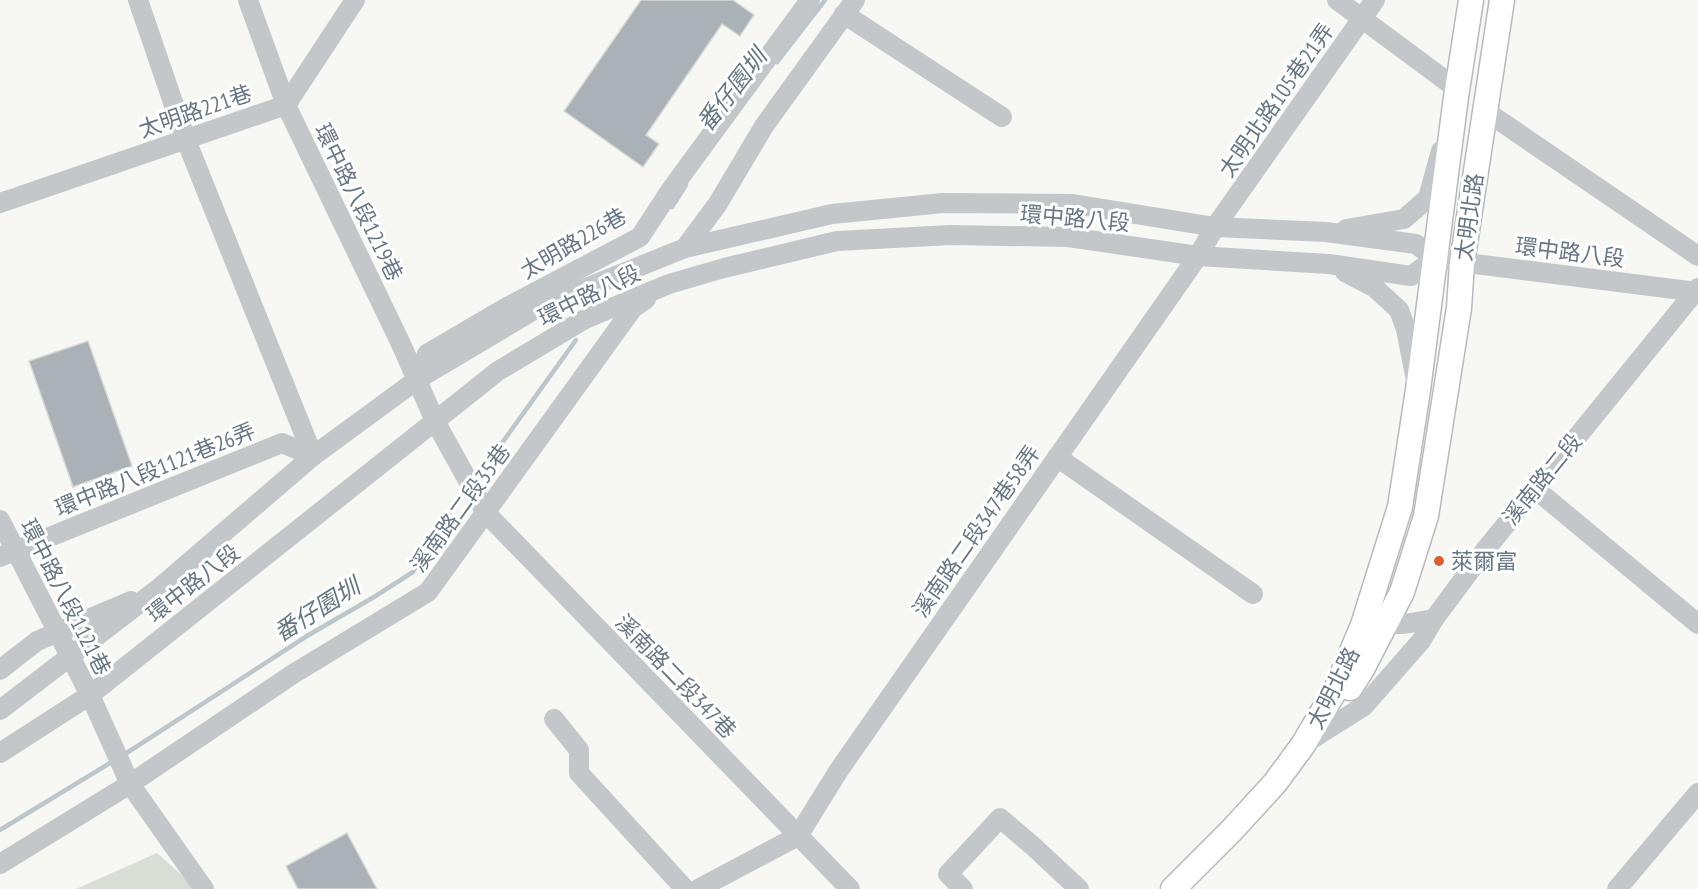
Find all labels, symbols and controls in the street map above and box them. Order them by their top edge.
street label: 太明北路105巷21弄 [1212,18,1340,182]
water label: 番仔園圳 [690,40,775,137]
street label: 太明路221巷 [135,79,255,143]
street label: 環中路八段1219巷 [309,119,409,285]
street label: 太明北路 [1449,171,1489,263]
street label: 環中路八段 [1019,199,1131,237]
street label: 太明路226巷 [515,201,631,285]
street label: 環中路八段 [1514,231,1626,273]
street label: 環中路八段 [533,258,645,332]
street label: 環中路八段1121巷26弄 [51,416,259,522]
street label: 溪南路二段 [1497,427,1587,531]
street label: 溪南路二段35巷 [404,438,516,578]
street label: 溪南路二段347巷58弄 [906,440,1046,622]
street label: 環中路八段1121巷 [15,514,117,680]
street label: 環中路八段 [141,538,245,628]
place label: 萊爾富 [1451,547,1517,575]
marker: 萊爾富 [1432,554,1446,568]
water label: 番仔園圳 [268,569,368,648]
street label: 溪南路二段347巷 [610,608,742,744]
street label: 太明北路 [1301,642,1365,734]

